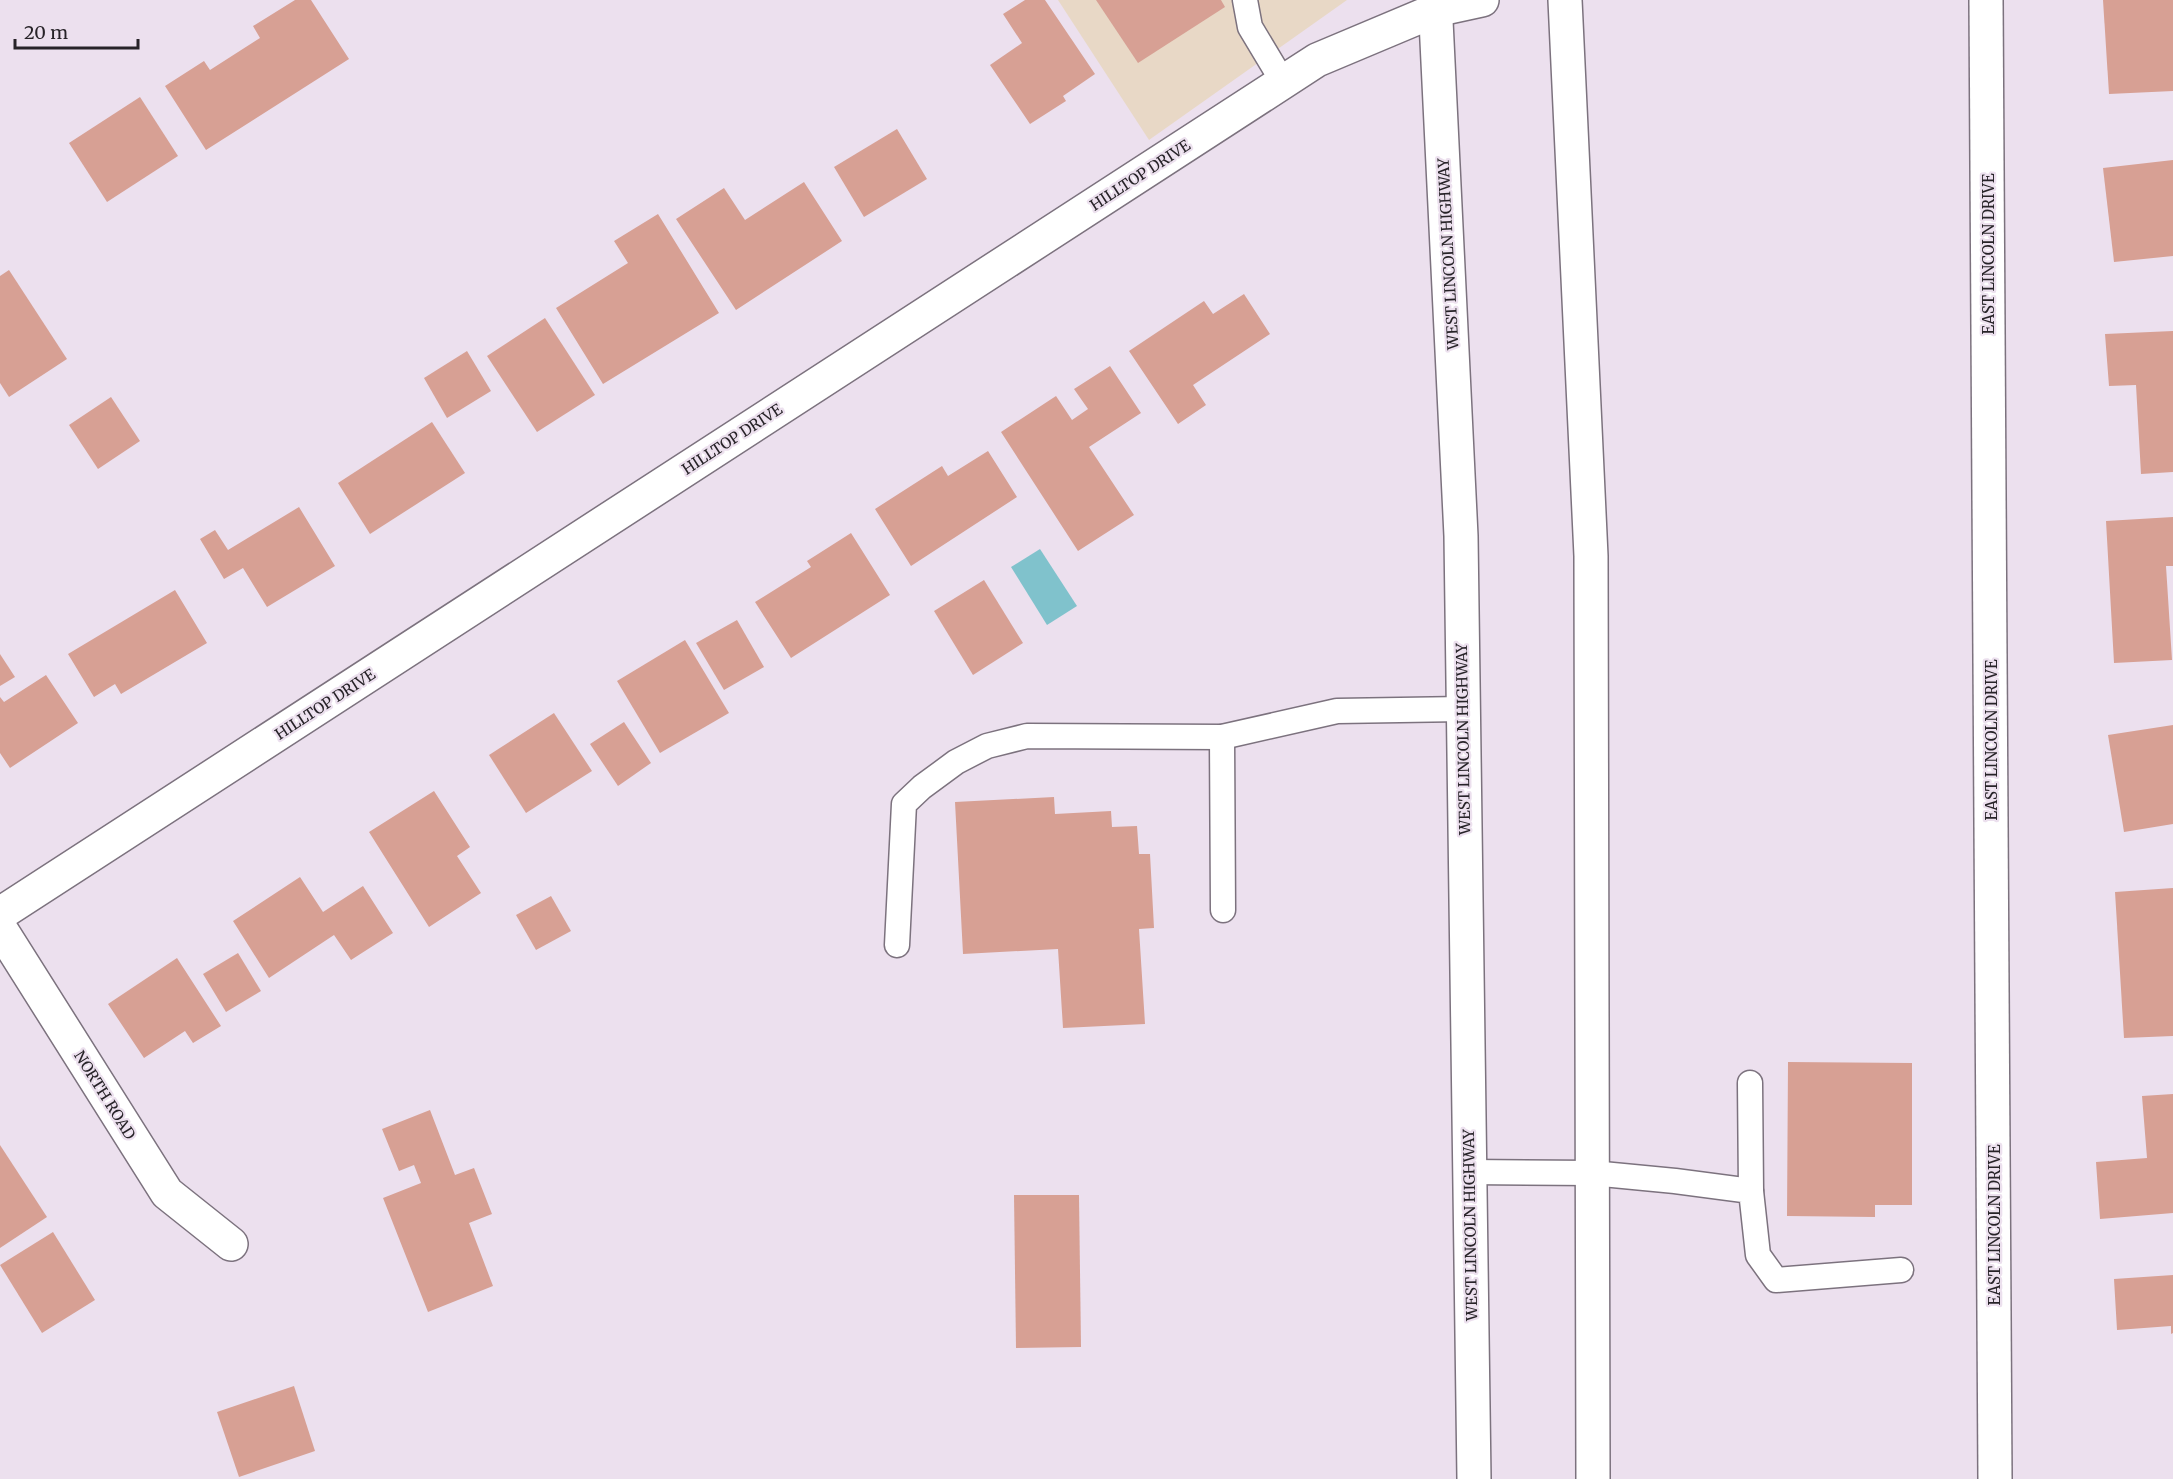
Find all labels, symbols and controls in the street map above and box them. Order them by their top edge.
scale bar [15,12,138,50]
text: 20 m [24,21,68,44]
street label: HILLTOP DRIVE [1086,135,1194,215]
street label: WEST LINCOLN HIGHWAY [1433,157,1463,351]
street label: EAST LINCOLN DRIVE [1979,173,1998,335]
street label: HILLTOP DRIVE [678,399,786,479]
street label: WEST LINCOLN HIGHWAY [1452,643,1474,836]
street label: EAST LINCOLN DRIVE [1982,659,2001,821]
street label: HILLTOP DRIVE [271,664,379,744]
street label: NORTH ROAD [70,1047,140,1143]
street label: WEST LINCOLN HIGHWAY [1459,1129,1481,1322]
street label: EAST LINCOLN DRIVE [1985,1144,2004,1306]

